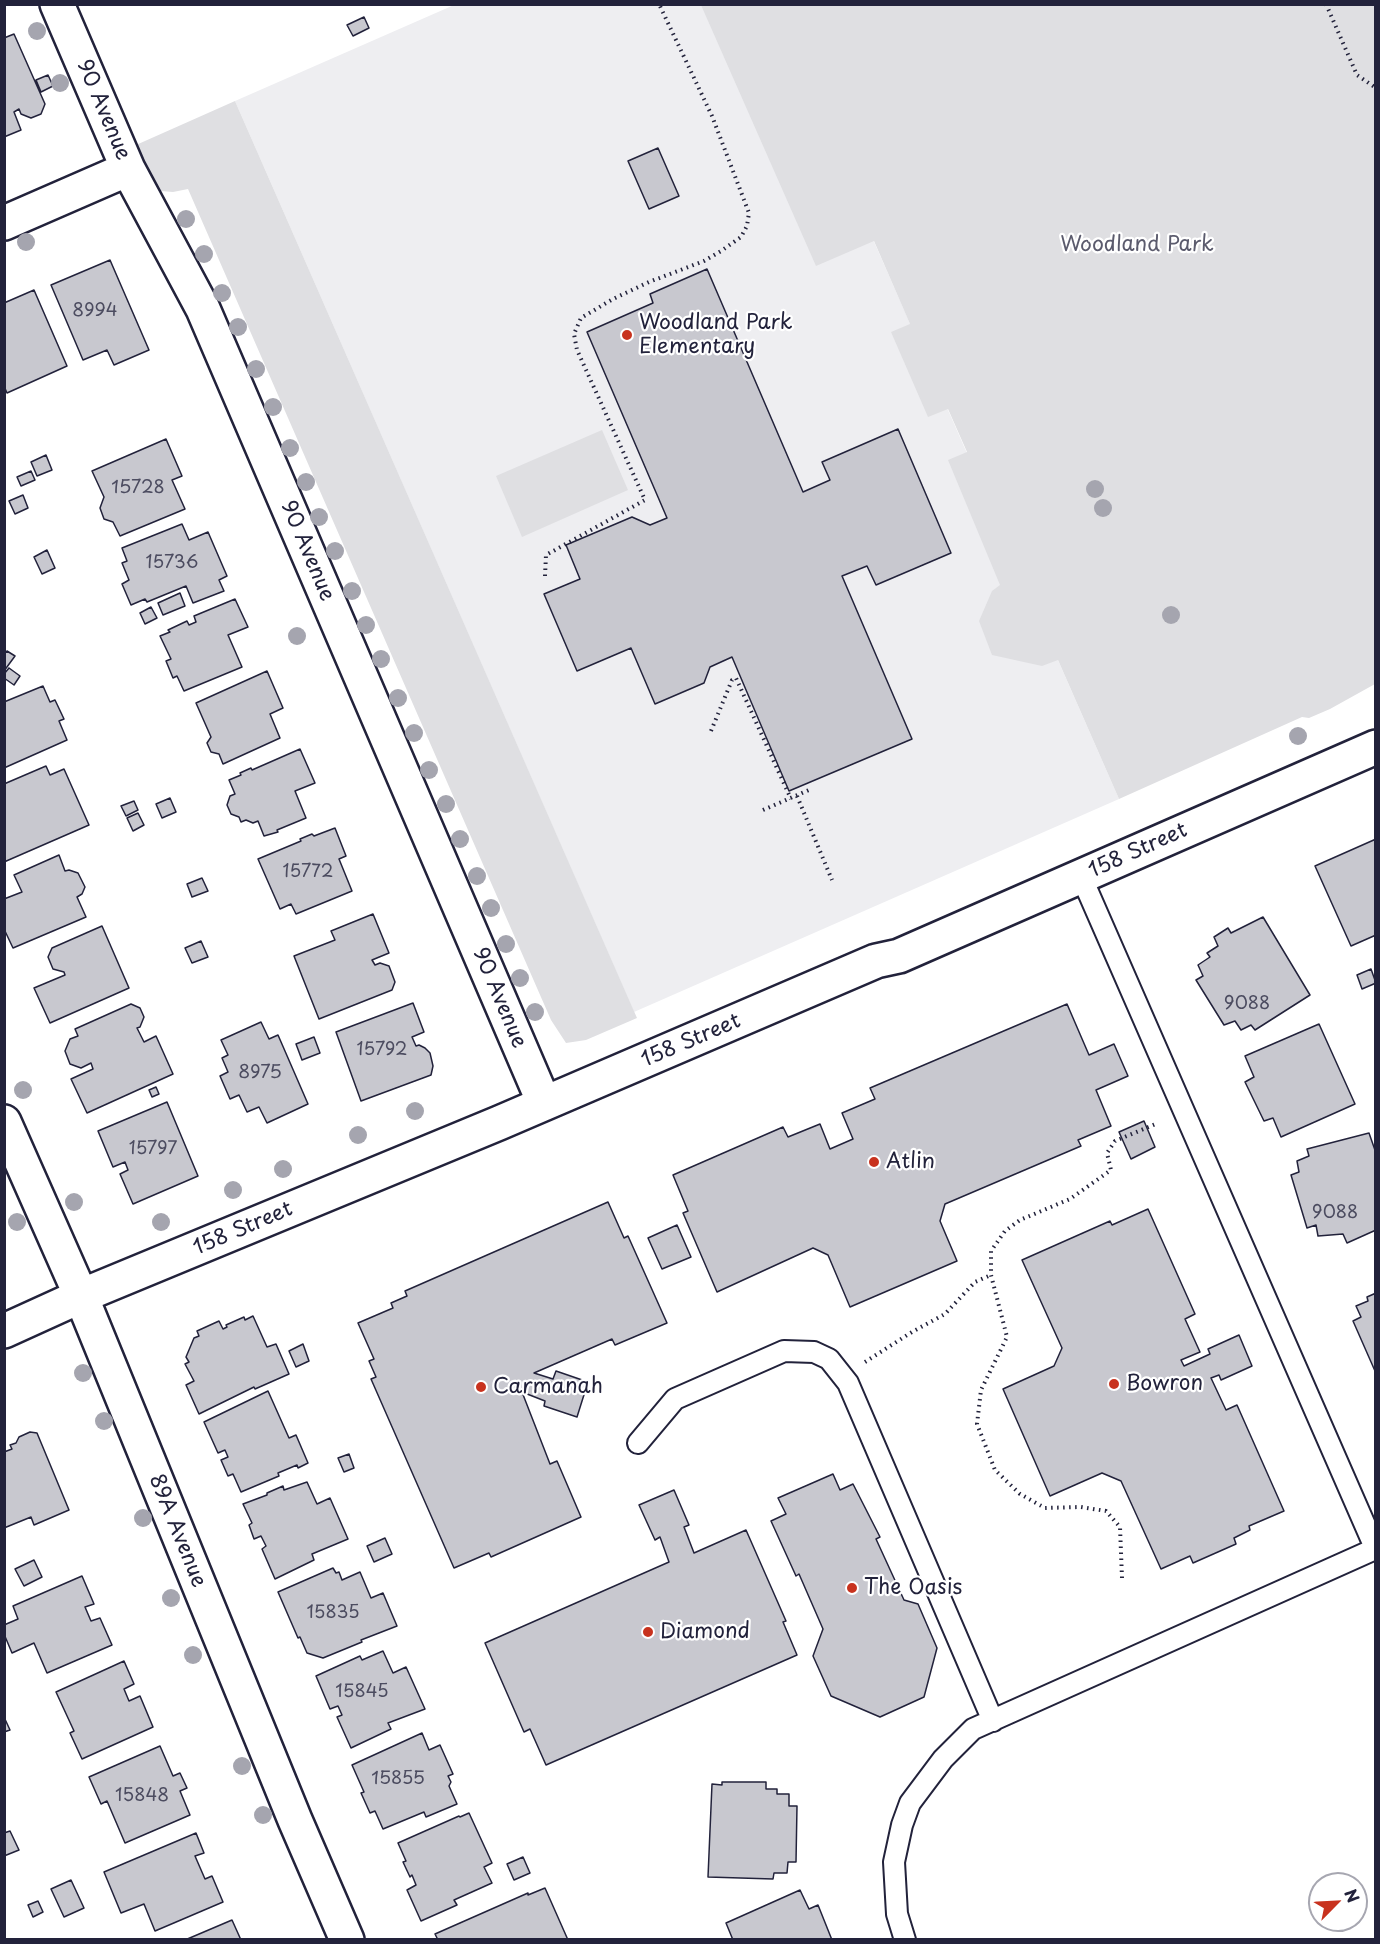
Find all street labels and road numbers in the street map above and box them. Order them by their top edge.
street label: 90 Avenue [71,56,135,164]
street label: 90 Avenue [275,497,339,605]
street label: 158 Street [1085,818,1191,884]
street label: 90 Avenue [467,944,531,1052]
street label: 158 Street [637,1009,745,1073]
street label: 158 Street [189,1197,297,1261]
street label: 89A Avenue [143,1471,211,1591]

